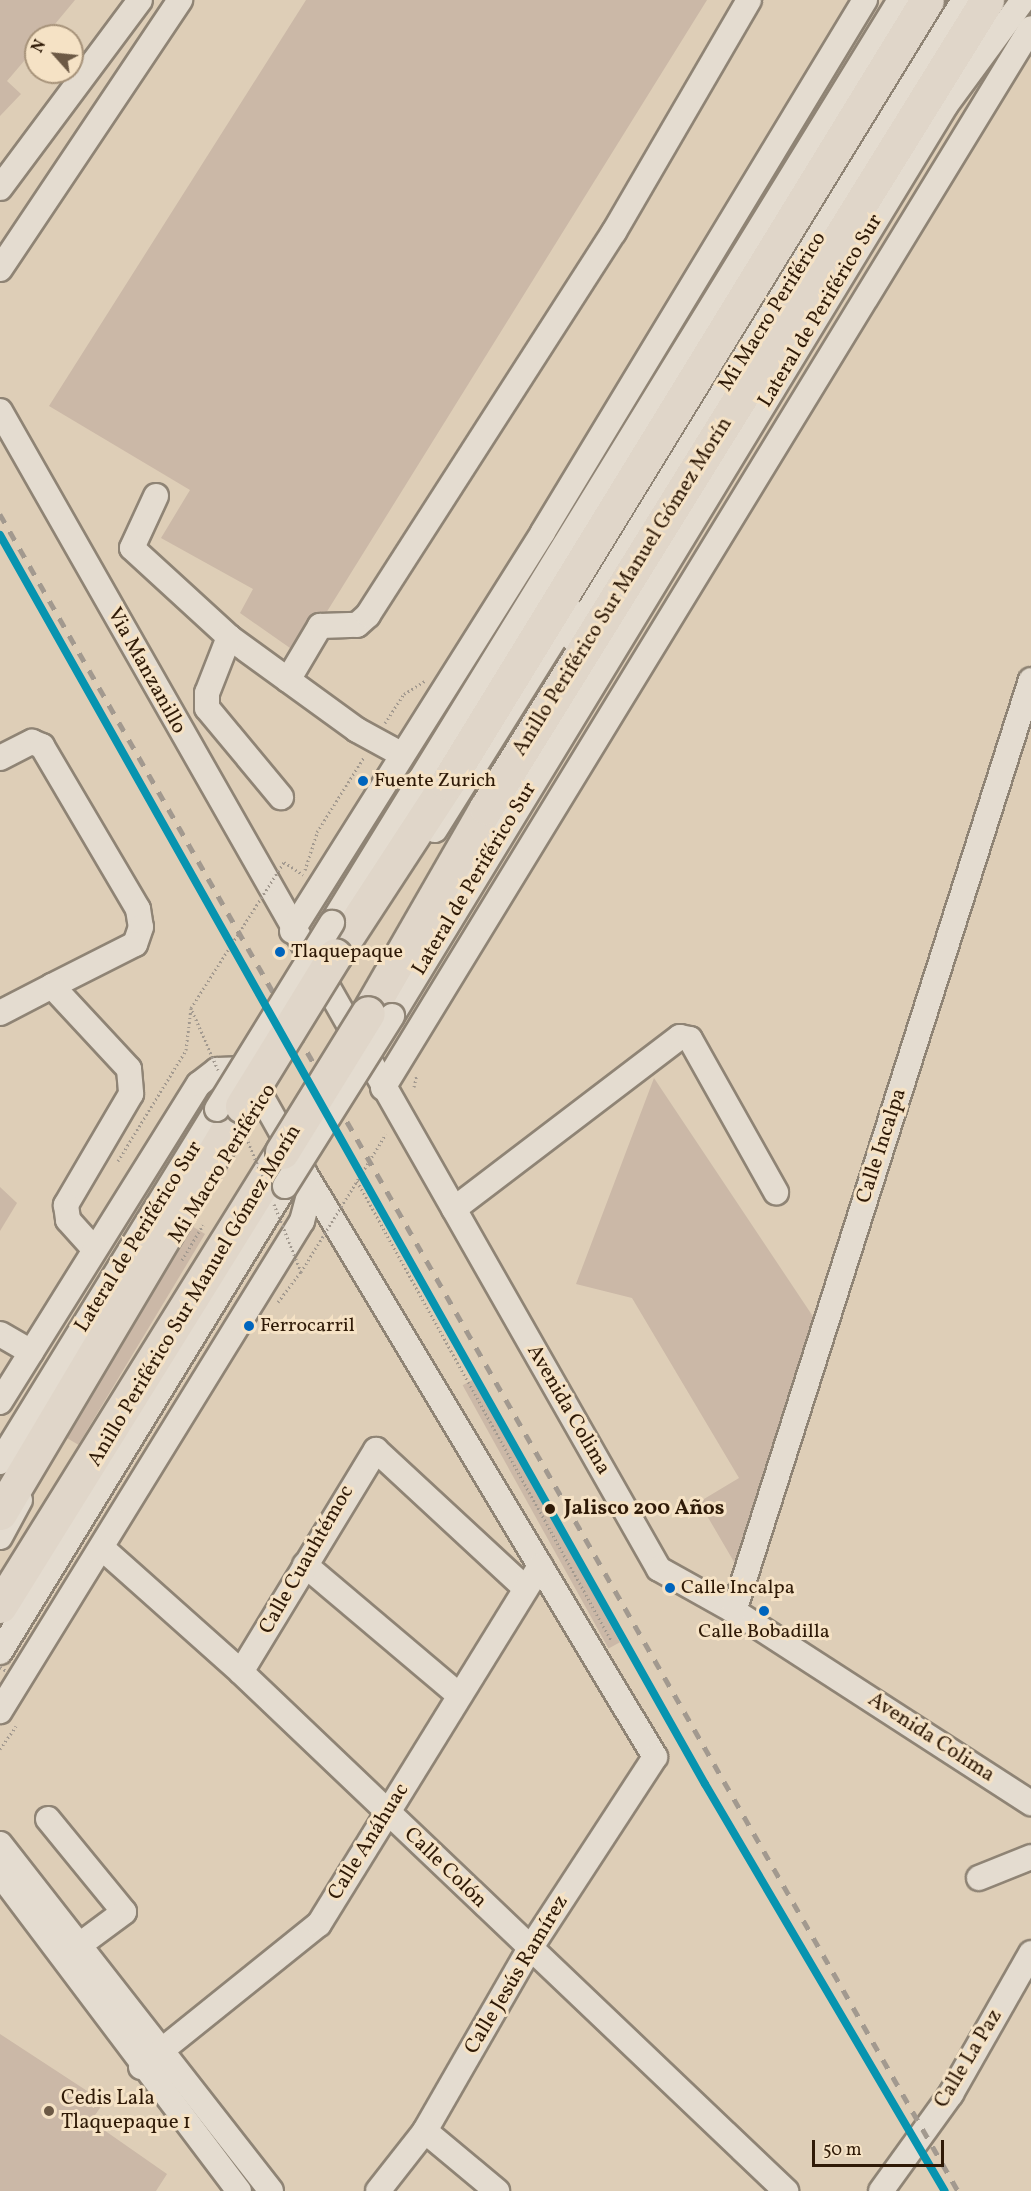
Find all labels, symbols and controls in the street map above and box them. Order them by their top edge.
north arrow [24,24,84,84]
text: N [27,37,52,57]
street label: Lateral de Periférico Sur [753,210,889,412]
street label: Mi Macro Periférico [714,228,832,396]
street label: Anillo Periférico Sur Manuel Gómez Morín [508,413,738,761]
street label: Via Manzanillo [101,603,191,739]
place label: Fuente Zurich [374,769,496,793]
marker: Fuente Zurich [357,775,369,787]
street label: Lateral de Periférico Sur [407,778,543,980]
place label: Tlaquepaque [291,940,403,964]
marker: Tlaquepaque [274,946,286,958]
street label: Mi Macro Periférico [164,1080,282,1248]
street label: Calle Incalpa [852,1085,912,1207]
street label: Anillo Periférico Sur Manuel Gómez Morín [83,1120,307,1472]
street label: Lateral de Periférico Sur [70,1137,208,1337]
place label: Ferrocarril [260,1314,355,1338]
marker: Ferrocarril [243,1320,255,1332]
street label: Avenida Colima [521,1340,615,1480]
street label: Calle Cuauhtémoc [254,1481,360,1639]
place label: Jalisco 200 Años [564,1496,724,1522]
marker: Jalisco 200 Años [541,1500,559,1518]
place label: Calle Incalpa [681,1576,795,1600]
marker: Calle Incalpa [664,1582,676,1594]
marker: Calle Bobadilla [758,1605,770,1617]
place label: Calle Bobadilla [698,1620,830,1644]
street label: Avenida Colima [863,1688,999,1788]
street label: Calle Anáhuac [323,1779,415,1905]
street label: Calle Colón [398,1822,492,1914]
street label: Calle Jesús Ramírez [460,1891,574,2059]
street label: Calle La Paz [930,2005,1008,2113]
place label: Cedis Lala Tlaquepaque 1 [61,2086,191,2136]
marker: Cedis Lala Tlaquepaque 1 [42,2104,56,2118]
scale bar [815,2128,947,2166]
text: 50 m [823,2138,862,2163]

